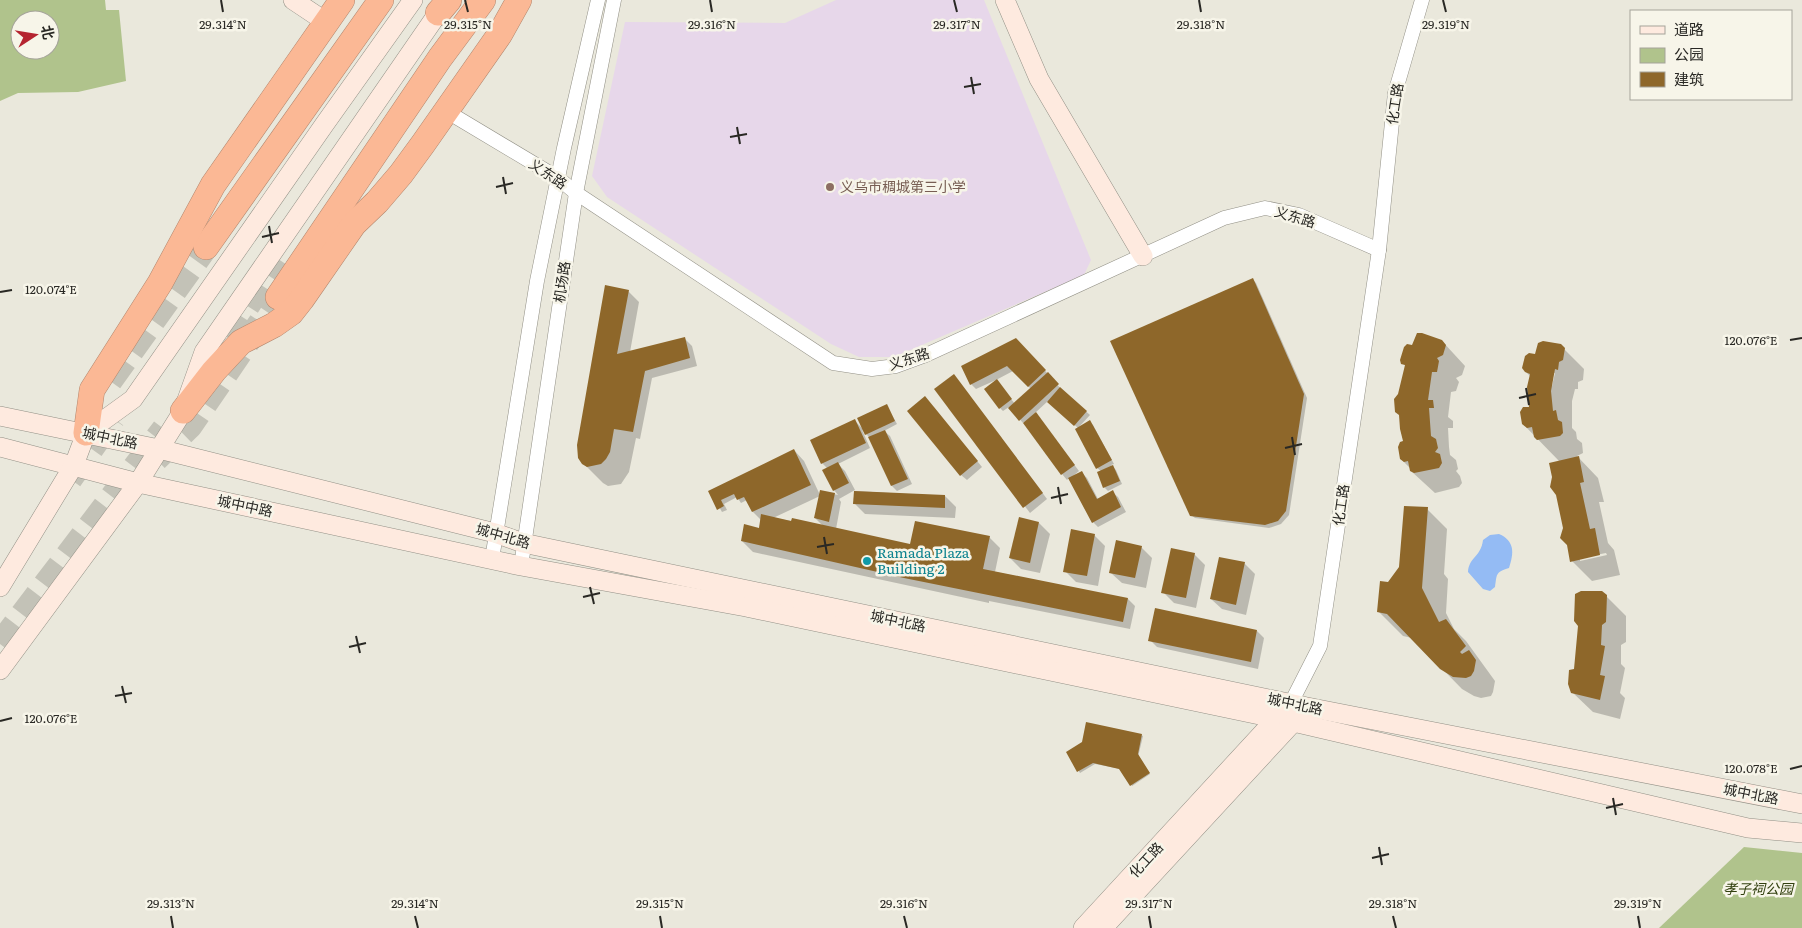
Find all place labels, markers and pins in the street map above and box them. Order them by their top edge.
place label: 义乌市稠城第三小学 [840,176,966,196]
marker: 义乌市稠城第三小学 [824,181,836,193]
place label: Ramada Plaza Building 2 [877,542,970,578]
marker: Ramada Plaza Building 2 [861,555,873,567]

